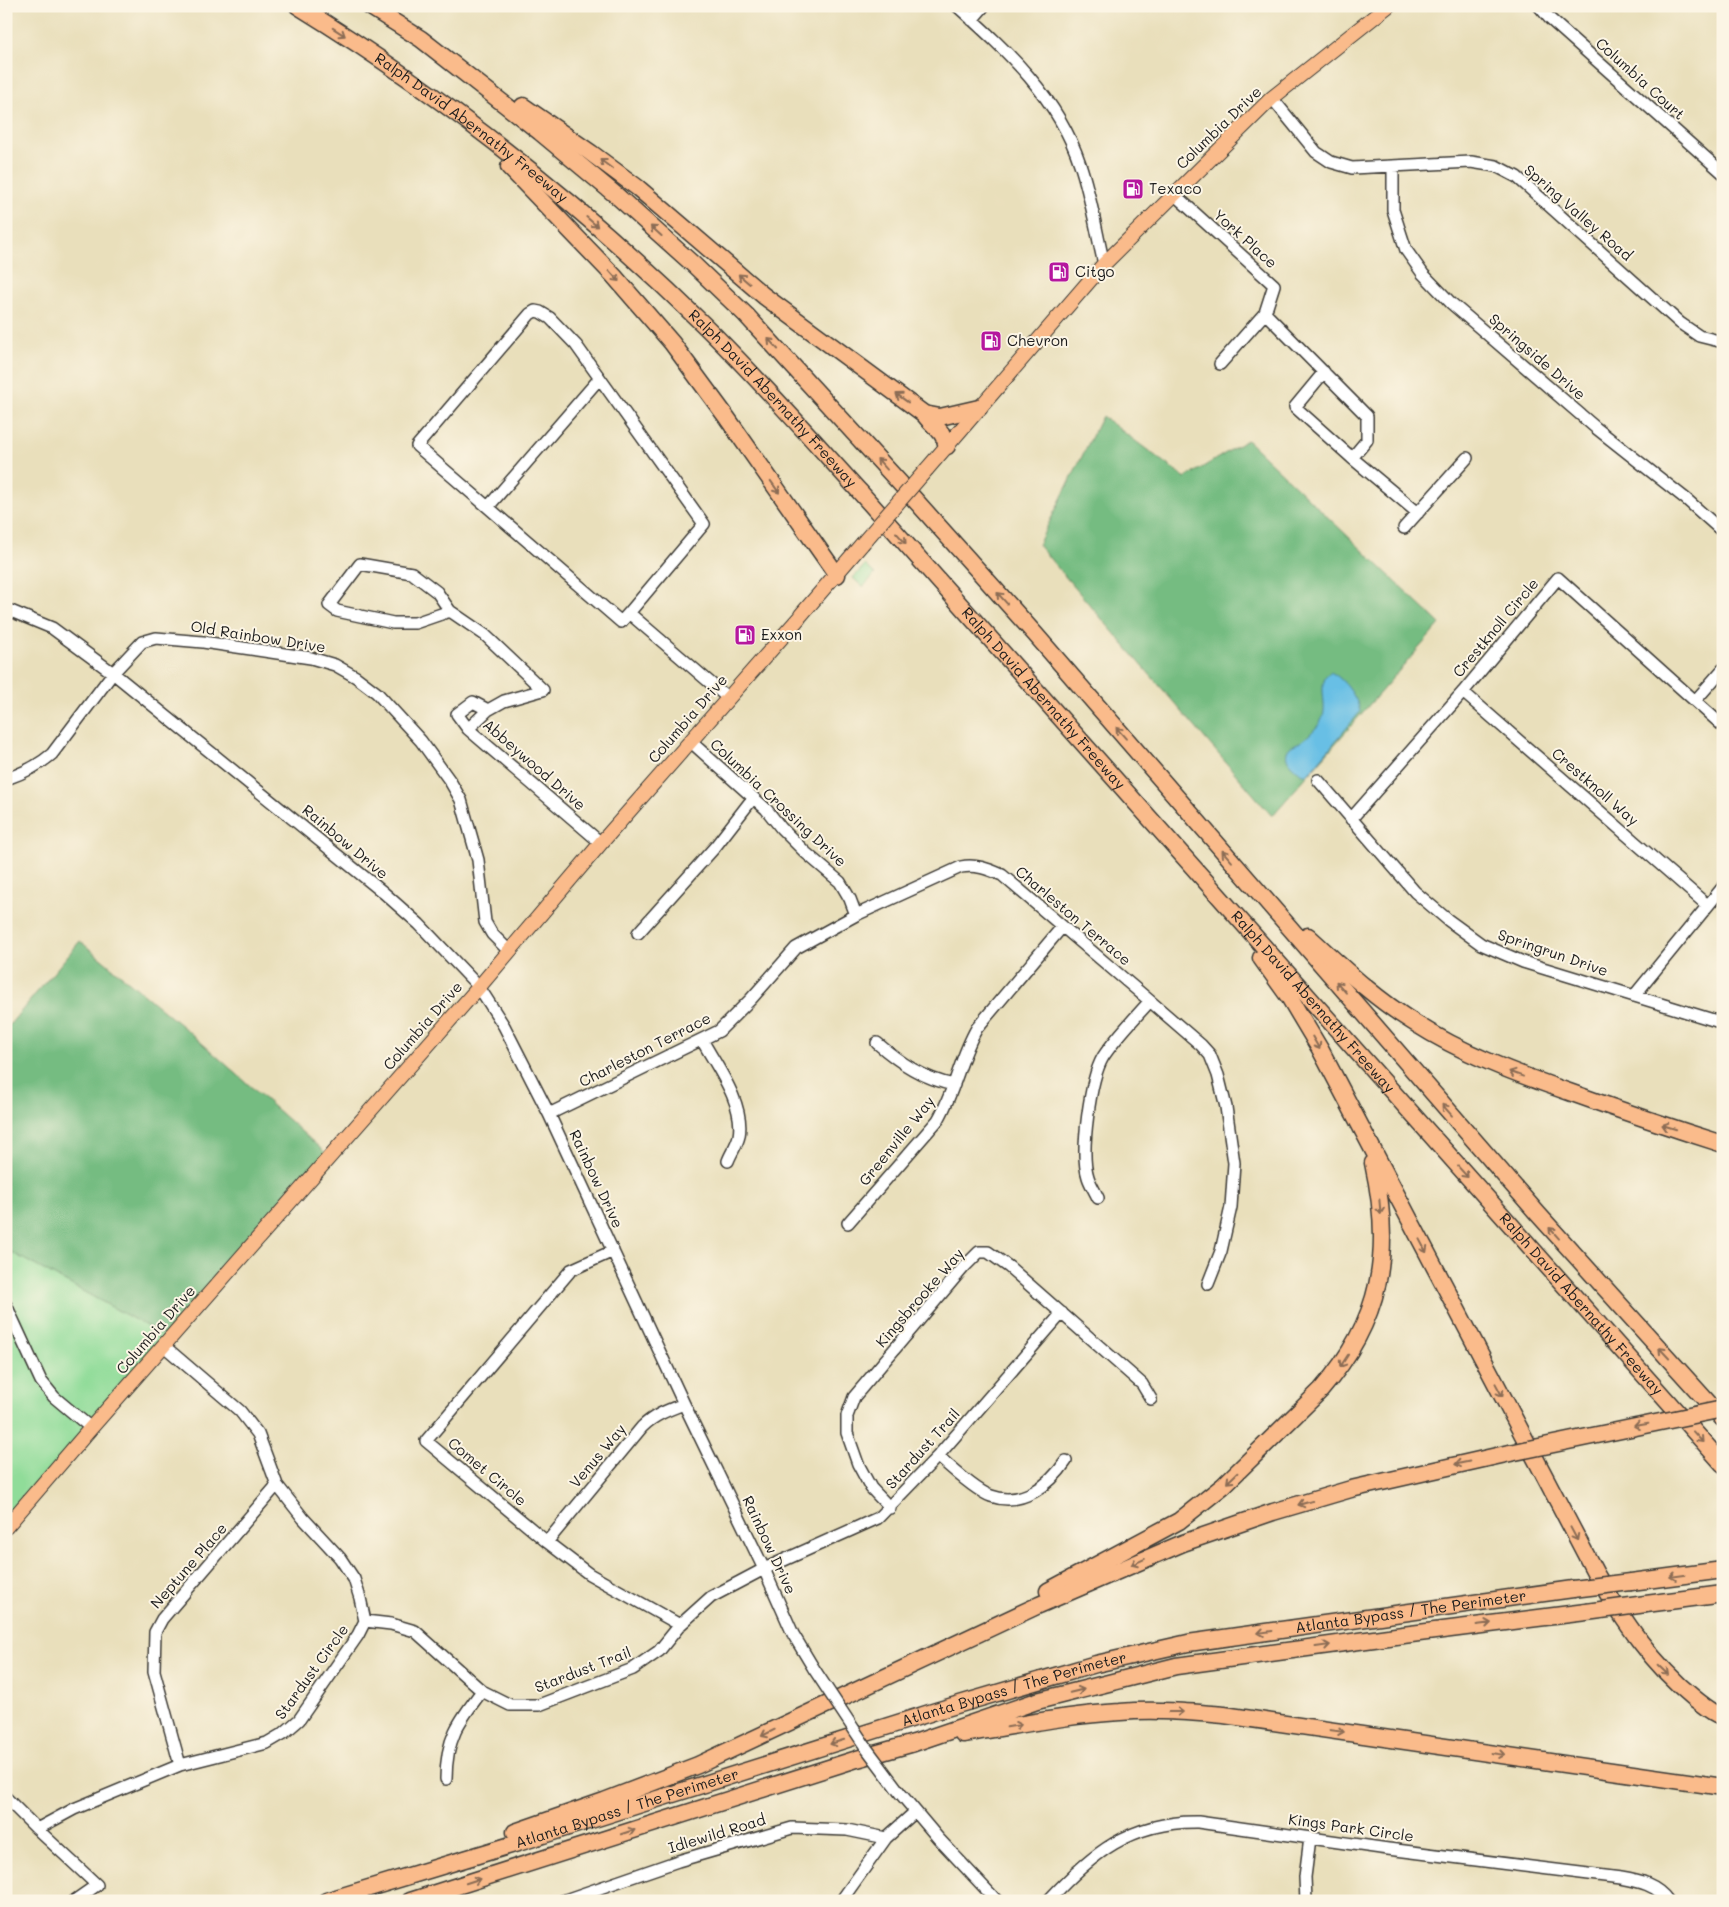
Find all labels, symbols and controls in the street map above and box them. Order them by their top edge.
one-way arrow [332,27,346,37]
street label: Columbia Court [1592,33,1690,124]
street label: Ralph David Abernathy Freeway [371,48,573,207]
street label: Columbia Drive [1171,81,1265,173]
one-way arrow [599,159,613,169]
street label: Spring Valley Road [1520,160,1637,265]
fuel station icon: Texaco [1121,177,1145,201]
place label: Texaco [1149,178,1201,198]
street label: York Place [1209,204,1282,272]
one-way arrow [585,217,598,228]
one-way arrow [649,225,662,237]
fuel station icon: Citgo [1047,260,1071,284]
place label: Citgo [1075,261,1115,281]
one-way arrow [608,270,620,282]
one-way arrow [738,274,751,285]
street label: Ralph David Abernathy Freeway [685,305,862,491]
street label: Springside Drive [1485,309,1590,404]
fuel station icon: Chevron [979,329,1003,353]
place label: Chevron [1007,330,1068,350]
one-way arrow [767,337,779,350]
one-way arrow [895,393,909,403]
one-way arrow [877,457,888,470]
one-way arrow [770,480,781,493]
one-way arrow [895,532,907,545]
street label: Crestknoll Circle [1448,574,1543,681]
one-way arrow [997,592,1008,605]
street label: Ralph David Abernathy Freeway [958,602,1130,793]
street label: Old Rainbow Drive [189,615,327,657]
fuel station icon: Exxon [733,623,757,647]
place label: Exxon [761,624,802,644]
street label: Columbia Drive [643,670,731,767]
street label: Abbeywood Drive [479,714,590,814]
one-way arrow [1115,727,1126,740]
street label: Columbia Crossing Drive [706,734,851,871]
street label: Crestknoll Way [1548,743,1644,830]
street label: Rainbow Drive [298,799,393,883]
one-way arrow [1222,850,1233,863]
street label: Charleston Terrace [1012,861,1136,970]
street label: Ralph David Abernathy Freeway [1227,906,1400,1097]
street label: Springrun Drive [1496,924,1611,980]
street label: Columbia Drive [378,977,466,1074]
one-way arrow [1335,981,1347,994]
street label: Charleston Terrace [575,1007,714,1091]
one-way arrow [1312,1036,1322,1050]
one-way arrow [1509,1069,1524,1078]
street label: Greenville Way [854,1091,939,1189]
one-way arrow [1442,1104,1453,1117]
one-way arrow [1662,1122,1678,1132]
street label: Rainbow Drive [565,1126,628,1231]
one-way arrow [1457,1166,1469,1179]
one-way arrow [1376,1198,1385,1214]
street label: Ralph David Abernathy Freeway [1496,1208,1668,1399]
one-way arrow [1548,1226,1560,1239]
one-way arrow [1418,1239,1428,1254]
street label: Kingsbrooke Way [871,1243,968,1351]
street label: Columbia Drive [111,1281,199,1378]
one-way arrow [1658,1346,1670,1359]
one-way arrow [1339,1354,1349,1368]
one-way arrow [1494,1383,1504,1398]
street label: Stardust Trail [881,1404,964,1493]
street label: Venus Way [565,1419,630,1492]
one-way arrow [1633,1421,1649,1430]
one-way arrow [1693,1430,1704,1443]
street label: Comet Circle [444,1432,531,1510]
one-way arrow [1455,1459,1471,1468]
one-way arrow [1226,1472,1238,1484]
street label: Rainbow Drive [738,1492,801,1597]
one-way arrow [1297,1499,1313,1509]
street label: Neptune Place [146,1518,231,1612]
one-way arrow [1570,1526,1579,1541]
one-way arrow [1131,1558,1146,1568]
one-way arrow [1669,1571,1685,1581]
street label: Atlanta Bypass / The Perimeter [1294,1585,1528,1637]
one-way arrow [1476,1619,1492,1629]
street label: Stardust Circle [270,1620,353,1723]
one-way arrow [1257,1627,1273,1637]
street label: Stardust Trail [531,1641,634,1697]
one-way arrow [1315,1641,1331,1651]
street label: Atlanta Bypass / The Perimeter [899,1646,1128,1730]
one-way arrow [1657,1663,1669,1676]
one-way arrow [1069,1686,1085,1695]
one-way arrow [1167,1707,1183,1717]
one-way arrow [1006,1720,1022,1730]
one-way arrow [1328,1726,1344,1736]
one-way arrow [761,1729,776,1738]
one-way arrow [829,1738,845,1748]
one-way arrow [1489,1750,1505,1760]
street label: Atlanta Bypass / The Perimeter [513,1763,741,1852]
street label: Kings Park Circle [1287,1808,1415,1846]
street label: Idlewild Road [666,1809,768,1857]
one-way arrow [620,1827,636,1836]
one-way arrow [465,1876,481,1886]

